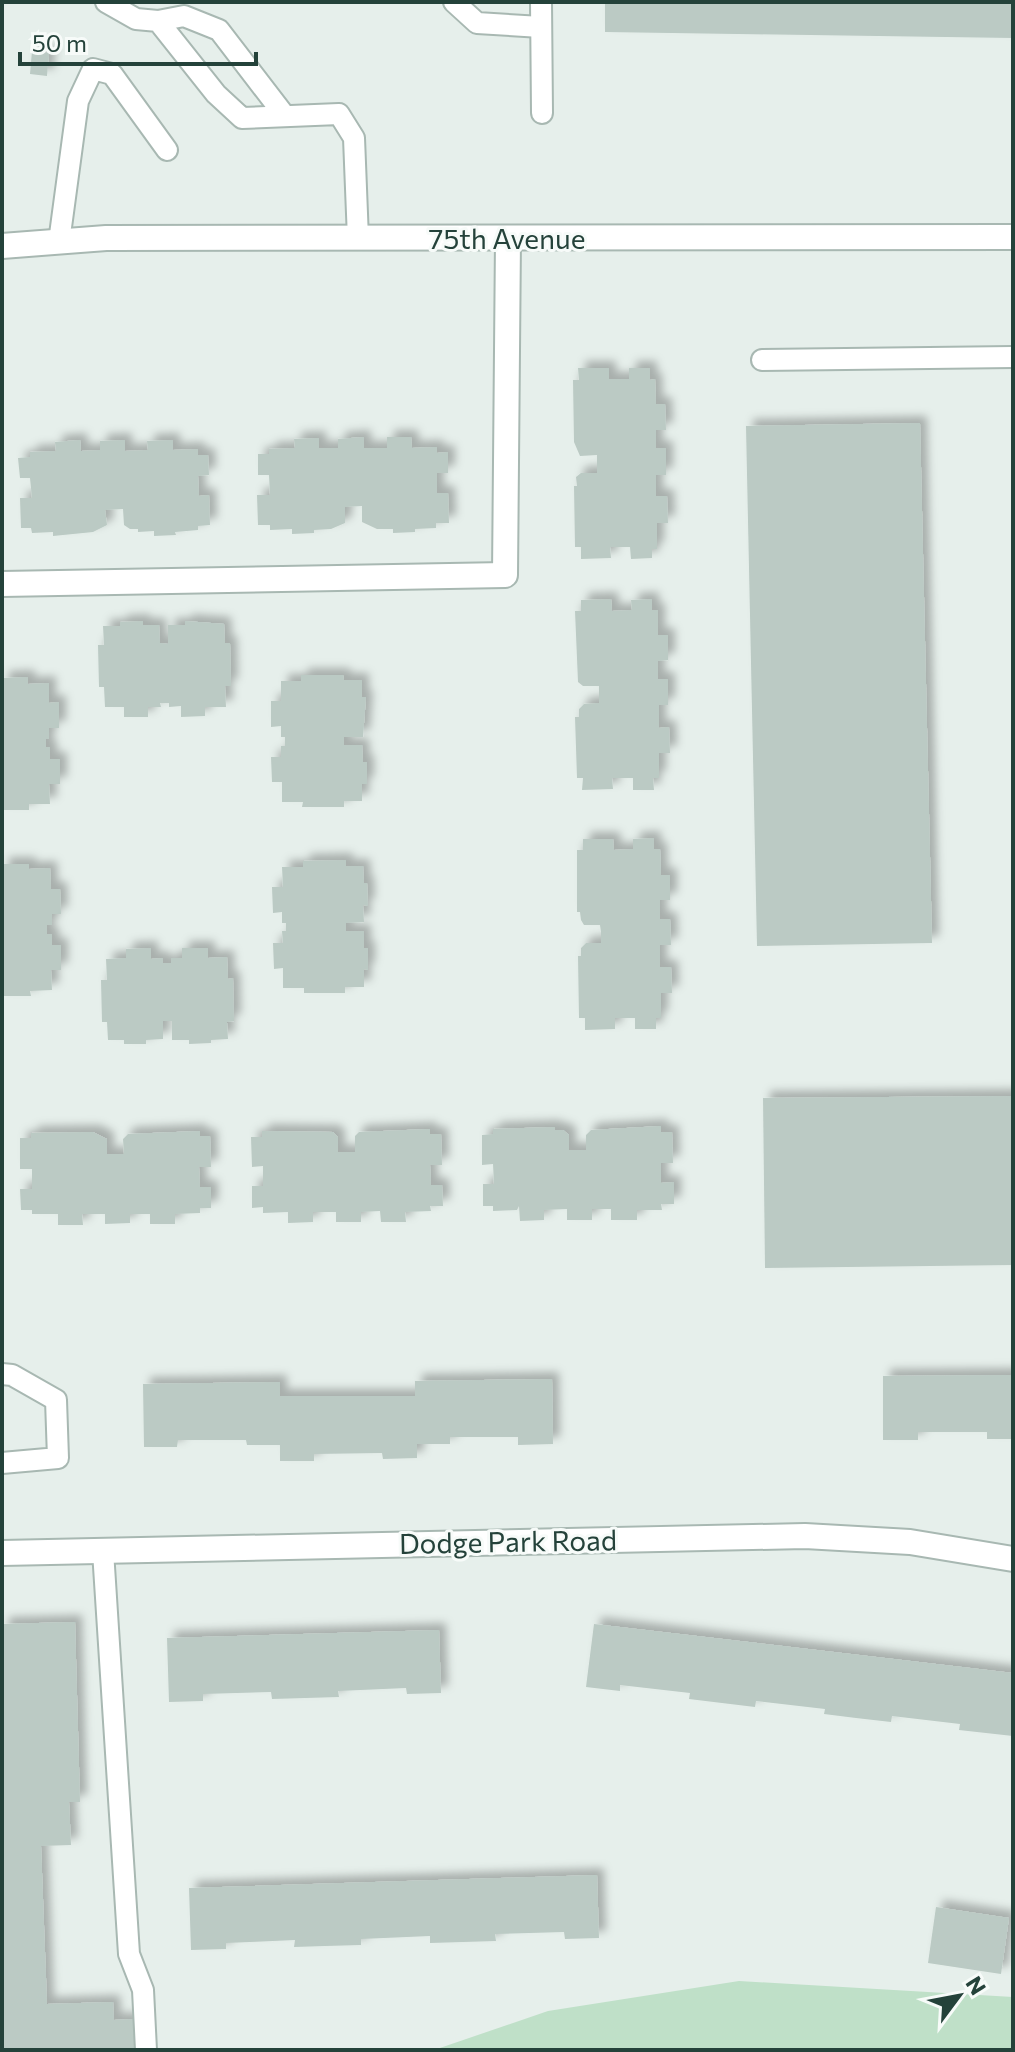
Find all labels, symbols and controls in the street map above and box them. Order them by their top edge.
scale bar [20,16,256,66]
text: 50 m [32,28,87,57]
street label: 75th Avenue [428,221,586,255]
street label: Dodge Park Road [399,1522,617,1560]
north arrow [919,1956,999,2036]
text: N [961,1971,992,1999]

